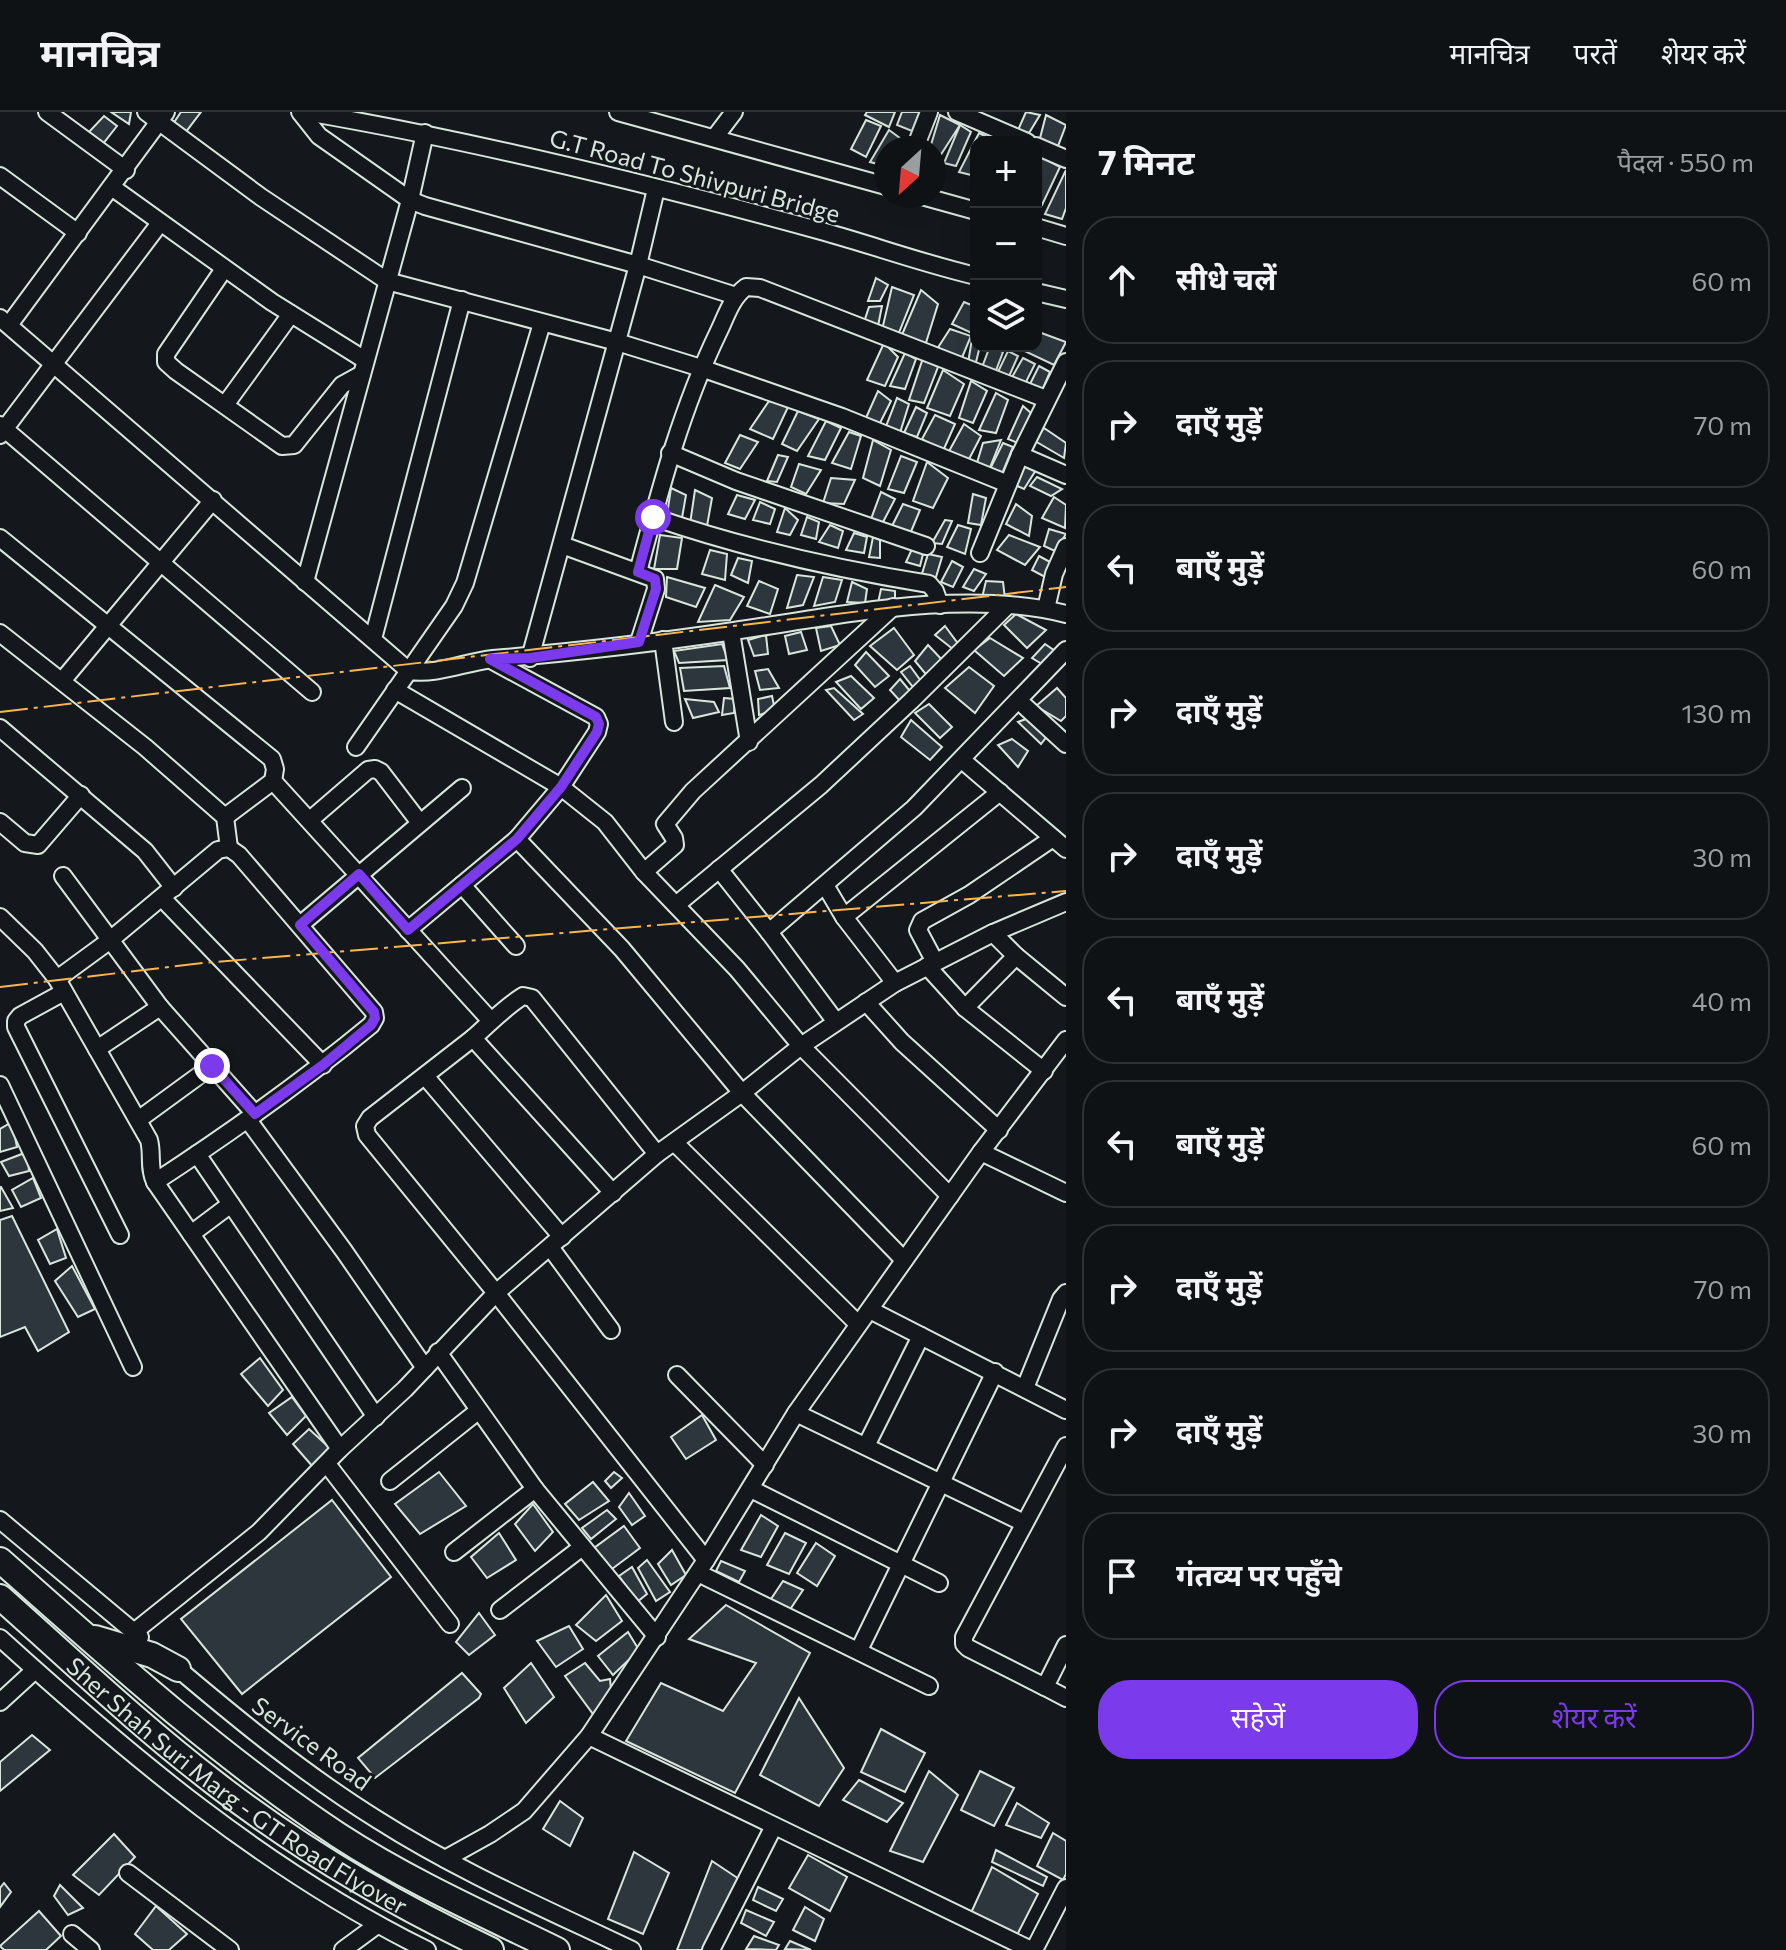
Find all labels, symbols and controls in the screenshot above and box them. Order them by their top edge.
text: मानचित्र [40,28,160,75]
text: मानचित्र [1450,36,1530,70]
text: परतें [1574,36,1617,70]
text: शेयर करें [1661,36,1746,70]
street label: G.T Road To Shivpuri Bridge [547,122,843,228]
north arrow [874,136,946,208]
map controls [970,136,1042,352]
button: + [970,136,1042,208]
text: 7 मिनट [1098,140,1195,182]
text: पैदल · 550 m [1617,146,1754,177]
button: − [970,208,1042,280]
icon: ahead [1100,258,1144,302]
text: सीधे चलें [1176,259,1276,296]
text: 60 m [1692,265,1752,296]
button: layers [970,280,1042,352]
icon: right [1100,402,1144,446]
text: दाएँ मुड़ें [1176,403,1262,440]
text: 70 m [1694,409,1752,440]
route start [635,499,671,535]
icon: left [1100,546,1144,590]
text: बाएँ मुड़ें [1176,547,1264,584]
text: 60 m [1692,553,1752,584]
icon: right [1100,690,1144,734]
text: दाएँ मुड़ें [1176,691,1262,728]
text: 130 m [1681,697,1752,728]
icon: right [1100,834,1144,878]
text: दाएँ मुड़ें [1176,835,1262,872]
text: 30 m [1693,841,1752,872]
icon: left [1100,978,1144,1022]
text: बाएँ मुड़ें [1176,979,1264,1016]
text: 40 m [1692,985,1752,1016]
route end [194,1048,230,1084]
icon: left [1100,1122,1144,1166]
text: बाएँ मुड़ें [1176,1123,1264,1160]
text: 60 m [1692,1129,1752,1160]
icon: right [1100,1266,1144,1310]
text: दाएँ मुड़ें [1176,1267,1262,1304]
text: 70 m [1694,1273,1752,1304]
icon: right [1100,1410,1144,1454]
text: दाएँ मुड़ें [1176,1411,1262,1448]
text: 30 m [1693,1417,1752,1448]
icon: arrive [1100,1554,1144,1598]
text: गंतव्य पर पहुँचे [1176,1555,1342,1592]
street label: Sher Shah Suri Marg - GT Road Flyover [61,1650,413,1920]
button: सहेजें [1098,1680,1418,1759]
button: शेयर करें [1434,1680,1754,1759]
street label: Service Road [247,1690,377,1796]

